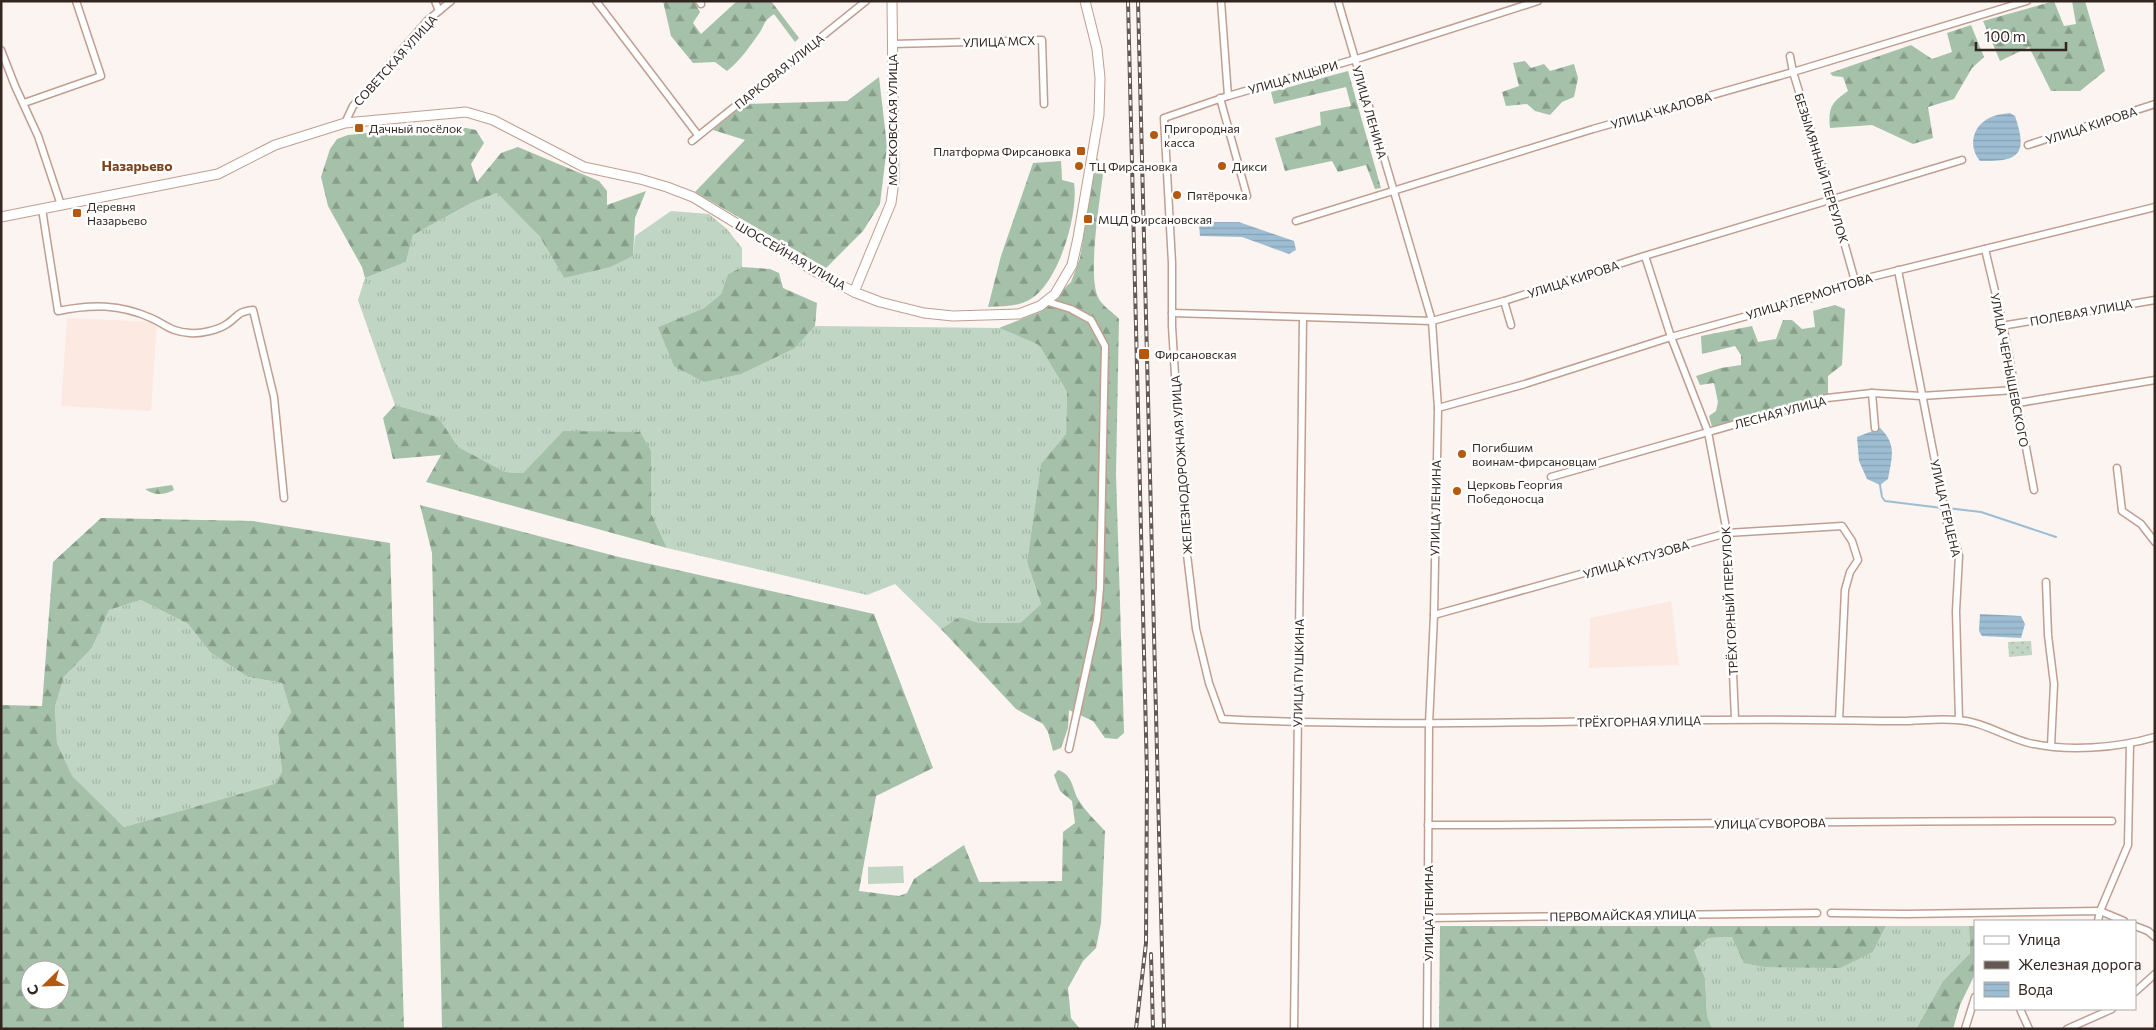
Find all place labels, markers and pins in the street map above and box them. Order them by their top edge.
place label: Дачный посёлок [369,121,463,135]
place label: Пригородная касса [1164,121,1240,149]
marker: Дачный посёлок [353,122,365,134]
marker: Пригородная касса [1148,129,1160,141]
place label: Платформа Фирсановка [933,144,1071,158]
marker: Платформа Фирсановка [1075,145,1087,157]
place label: ТЦ Фирсановка [1089,159,1177,173]
place label: Дикси [1232,159,1267,173]
marker: ТЦ Фирсановка [1073,160,1085,172]
marker: Дикси [1216,160,1228,172]
place label: Пятёрочка [1187,188,1247,202]
marker: Пятёрочка [1171,189,1183,201]
place label: Деревня Назарьево [87,199,147,227]
marker: Деревня Назарьево [71,207,83,219]
place label: МЦД Фирсановская [1098,212,1212,226]
marker: МЦД Фирсановская [1082,213,1094,225]
marker: Фирсановская [1137,347,1151,361]
place label: Фирсановская [1155,347,1237,361]
place label: Погибшим воинам-фирсановцам [1472,440,1597,468]
marker: Погибшим воинам-фирсановцам [1456,448,1468,460]
place label: Церковь Георгия Победоносца [1467,477,1563,505]
marker: Церковь Георгия Победоносца [1451,485,1463,497]

